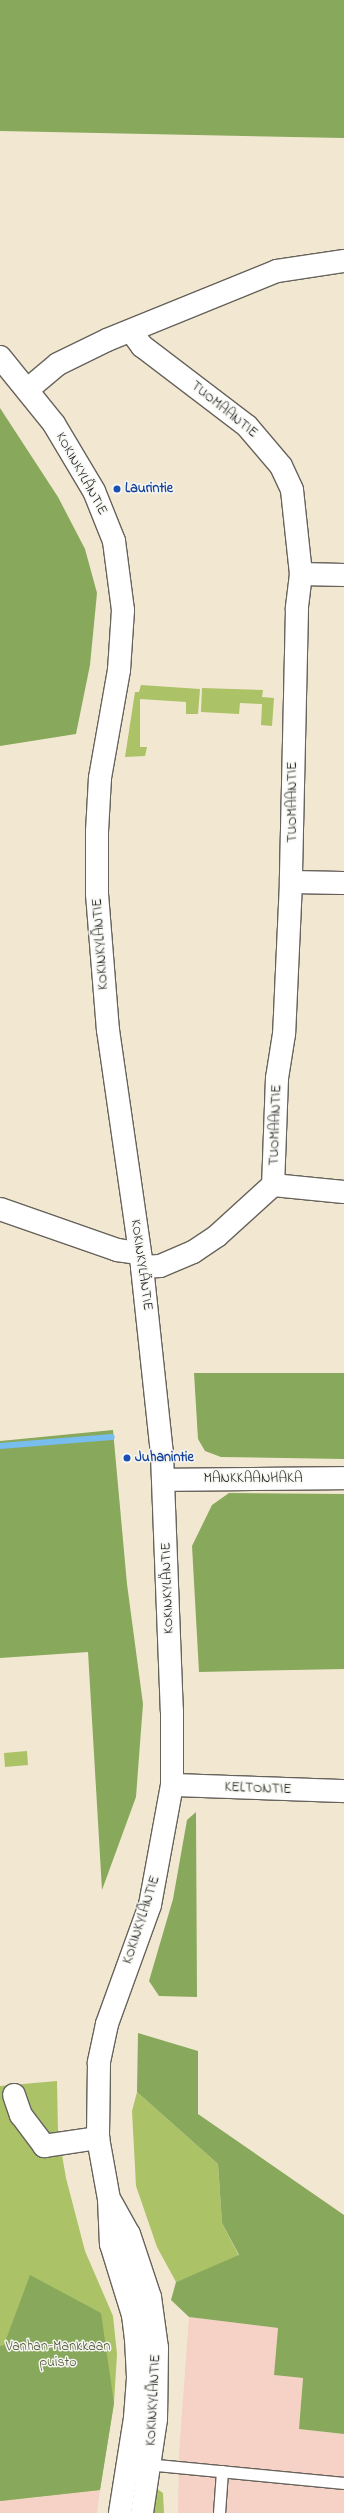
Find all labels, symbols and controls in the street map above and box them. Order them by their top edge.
street label: TUOMAANTIE [187,378,261,442]
street label: KOKINKYLÄNTIE [51,430,111,518]
place label: Laurintie [125,481,173,497]
marker: Laurintie [112,484,122,494]
street label: TUOMAANTIE [285,761,301,843]
street label: KOKINKYLÄNTIE [89,898,113,990]
street label: TUOMAANTIE [266,1084,286,1166]
street label: KOKINKYLÄNTIE [126,1218,156,1312]
place label: Juhanintie [135,1450,194,1466]
marker: Juhanintie [122,1453,132,1463]
street label: MANKKAANHAKA [203,1471,303,1487]
street label: KOKINKYLÄNTIE [158,1542,178,1634]
street label: KELTONTIE [224,1779,292,1799]
street label: KOKINKYLÄNTIE [120,1874,164,1966]
park label: Vanhan-Mankkaan puisto [6,2339,110,2372]
street label: KOKINKYLÄNTIE [143,2354,165,2446]

